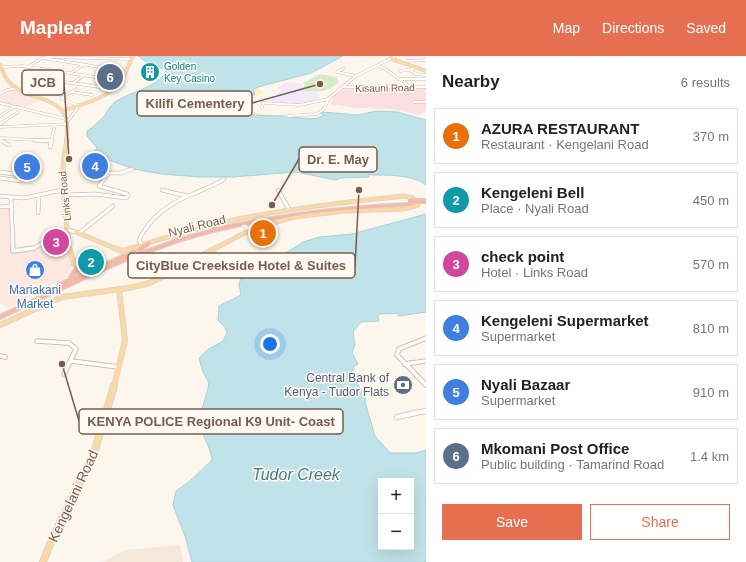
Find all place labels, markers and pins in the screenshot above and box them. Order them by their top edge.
building icon: Golden Key Casino [139,61,161,83]
place label: Golden Key Casino [164,61,216,84]
pin: 6 [97,62,123,92]
callout: JCB [22,70,64,95]
callout: Kilifi Cementery [137,91,252,116]
callout: Dr. E. May [299,147,377,172]
pin: 4 [82,151,108,181]
pin: 5 [14,152,40,182]
pin: 1 [250,218,276,248]
pin: 3 [43,227,69,257]
pin: 2 [78,247,104,277]
callout: CityBlue Creekside Hotel & Suites [128,253,355,278]
shop icon: Mariakani Market [24,259,46,281]
place label: Mariakani Market [9,283,61,311]
place label: Central Bank of Kenya - Tudor Flats [284,371,390,399]
bank icon: Central Bank of Kenya - Tudor Flats [392,374,414,396]
callout: KENYA POLICE Regional K9 Unit- Coast [79,409,343,434]

